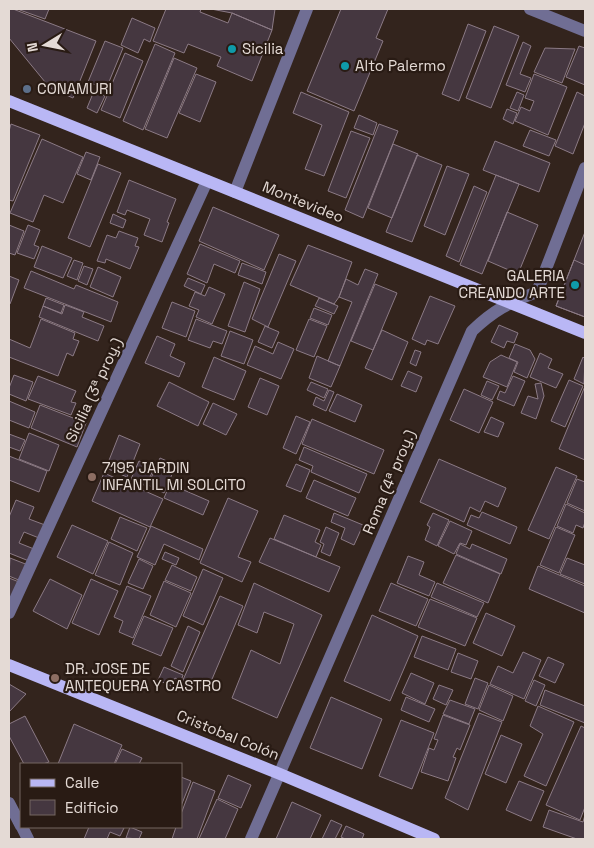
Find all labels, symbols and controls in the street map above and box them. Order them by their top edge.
north arrow [20,20,70,70]
place label: Sicilia [242,39,284,58]
text: N [23,41,42,53]
marker: Sicilia [226,43,238,55]
place label: Alto Palermo [355,56,446,75]
marker: Alto Palermo [339,60,351,72]
place label: CONAMURI [37,79,112,98]
marker: CONAMURI [21,83,33,95]
street label: Montevideo [260,177,347,226]
place label: GALERIA CREANDO ARTE [458,266,566,302]
marker: GALERIA CREANDO ARTE [569,279,581,291]
street label: Sicilia (3ª proy.) [61,334,127,446]
street label: Roma (4ª proy.) [358,427,420,537]
place label: 7195 JARDIN INFANTIL MI SOLCITO [102,458,246,494]
marker: 7195 JARDIN INFANTIL MI SOLCITO [86,471,98,483]
place label: DR. JOSE DE ANTEQUERA Y CASTRO [65,659,221,695]
marker: DR. JOSE DE ANTEQUERA Y CASTRO [49,672,61,684]
street label: Cristobal Colón [174,705,282,764]
legend [20,763,182,828]
text: Calle [65,773,100,792]
text: Edificio [65,798,119,817]

